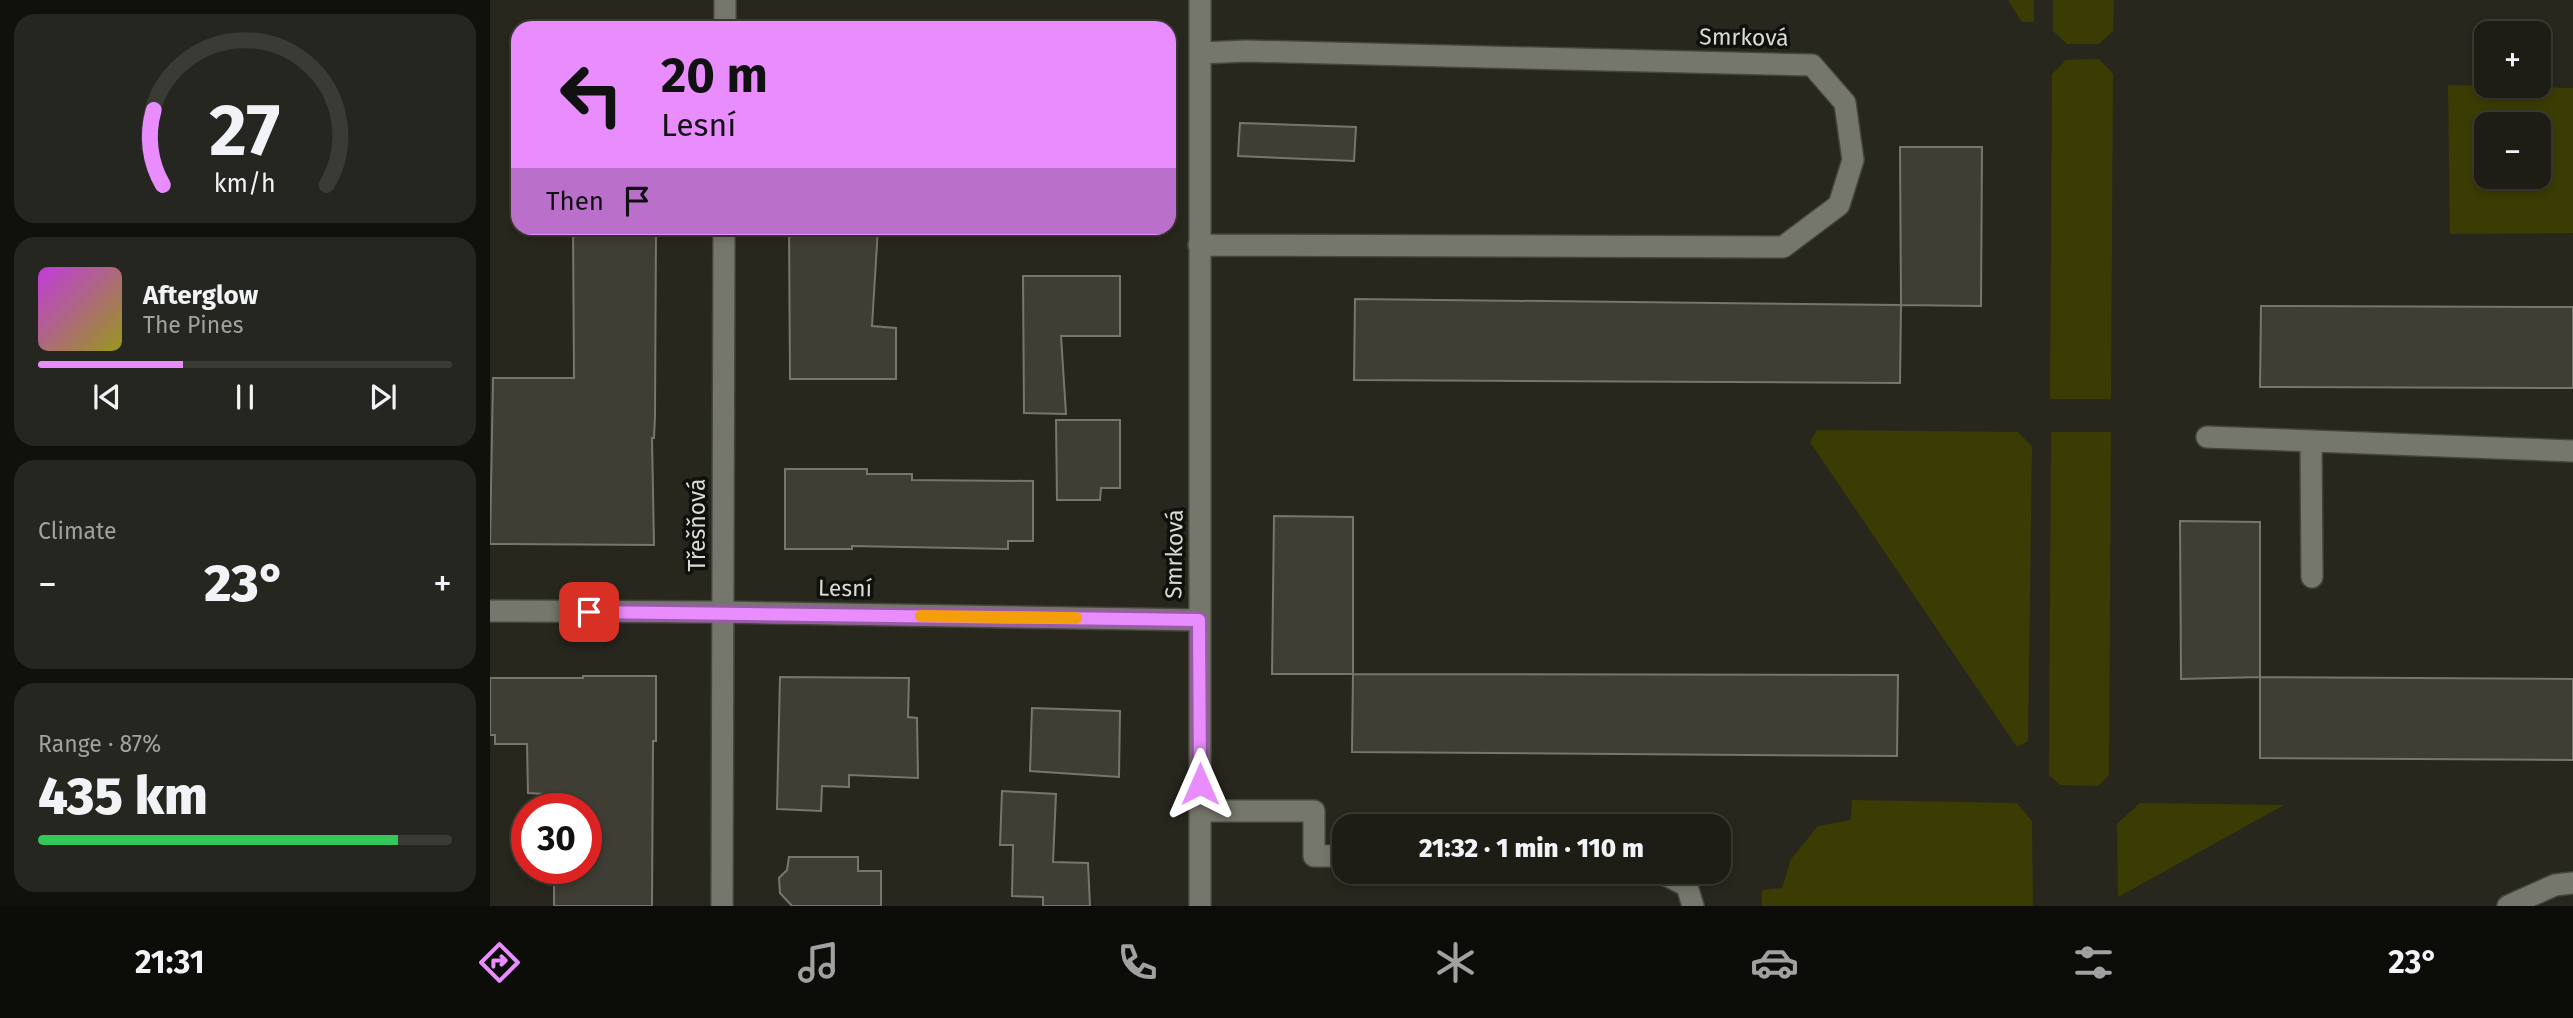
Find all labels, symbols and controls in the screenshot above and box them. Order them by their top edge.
map controls [2474,21,2551,189]
button: + [2474,21,2551,98]
street label: Smrková [1699,22,1789,52]
text: 20 m [661,46,768,105]
icon: left [546,49,637,140]
text: 27 [210,87,280,174]
text: Lesní [661,106,736,144]
button: − [2474,112,2551,189]
text: km/h [214,168,276,198]
icon: arrive [618,182,656,220]
text: Then [546,186,604,217]
text: Afterglow [143,280,258,311]
text: The Pines [143,311,244,339]
icon: previous [88,378,126,416]
icon: pause [226,378,264,416]
icon: next [364,378,402,416]
street label: Třešňová [683,479,711,571]
street label: Smrková [1159,509,1189,599]
text: Climate [38,517,117,545]
text: 23° [204,552,286,615]
text: − [38,561,57,607]
text: + [433,561,452,607]
street label: Lesní [818,574,872,602]
pin [559,582,619,642]
icon: arrive [570,593,608,631]
text: Range · 87% [38,730,161,758]
position arrow [1163,747,1237,821]
text: 435 km [38,765,208,828]
speed limit sign: 30 [511,793,602,884]
text: 21:32 · 1 min · 110 m [1419,833,1644,864]
icon: directions [475,938,524,987]
icon: music [794,938,843,987]
icon: phone [1113,938,1162,987]
icon: climate [1431,938,1480,987]
icon: car [1750,938,1799,987]
icon: filters [2069,938,2118,987]
text: 21:31 [135,943,205,981]
text: 23° [2388,943,2438,981]

